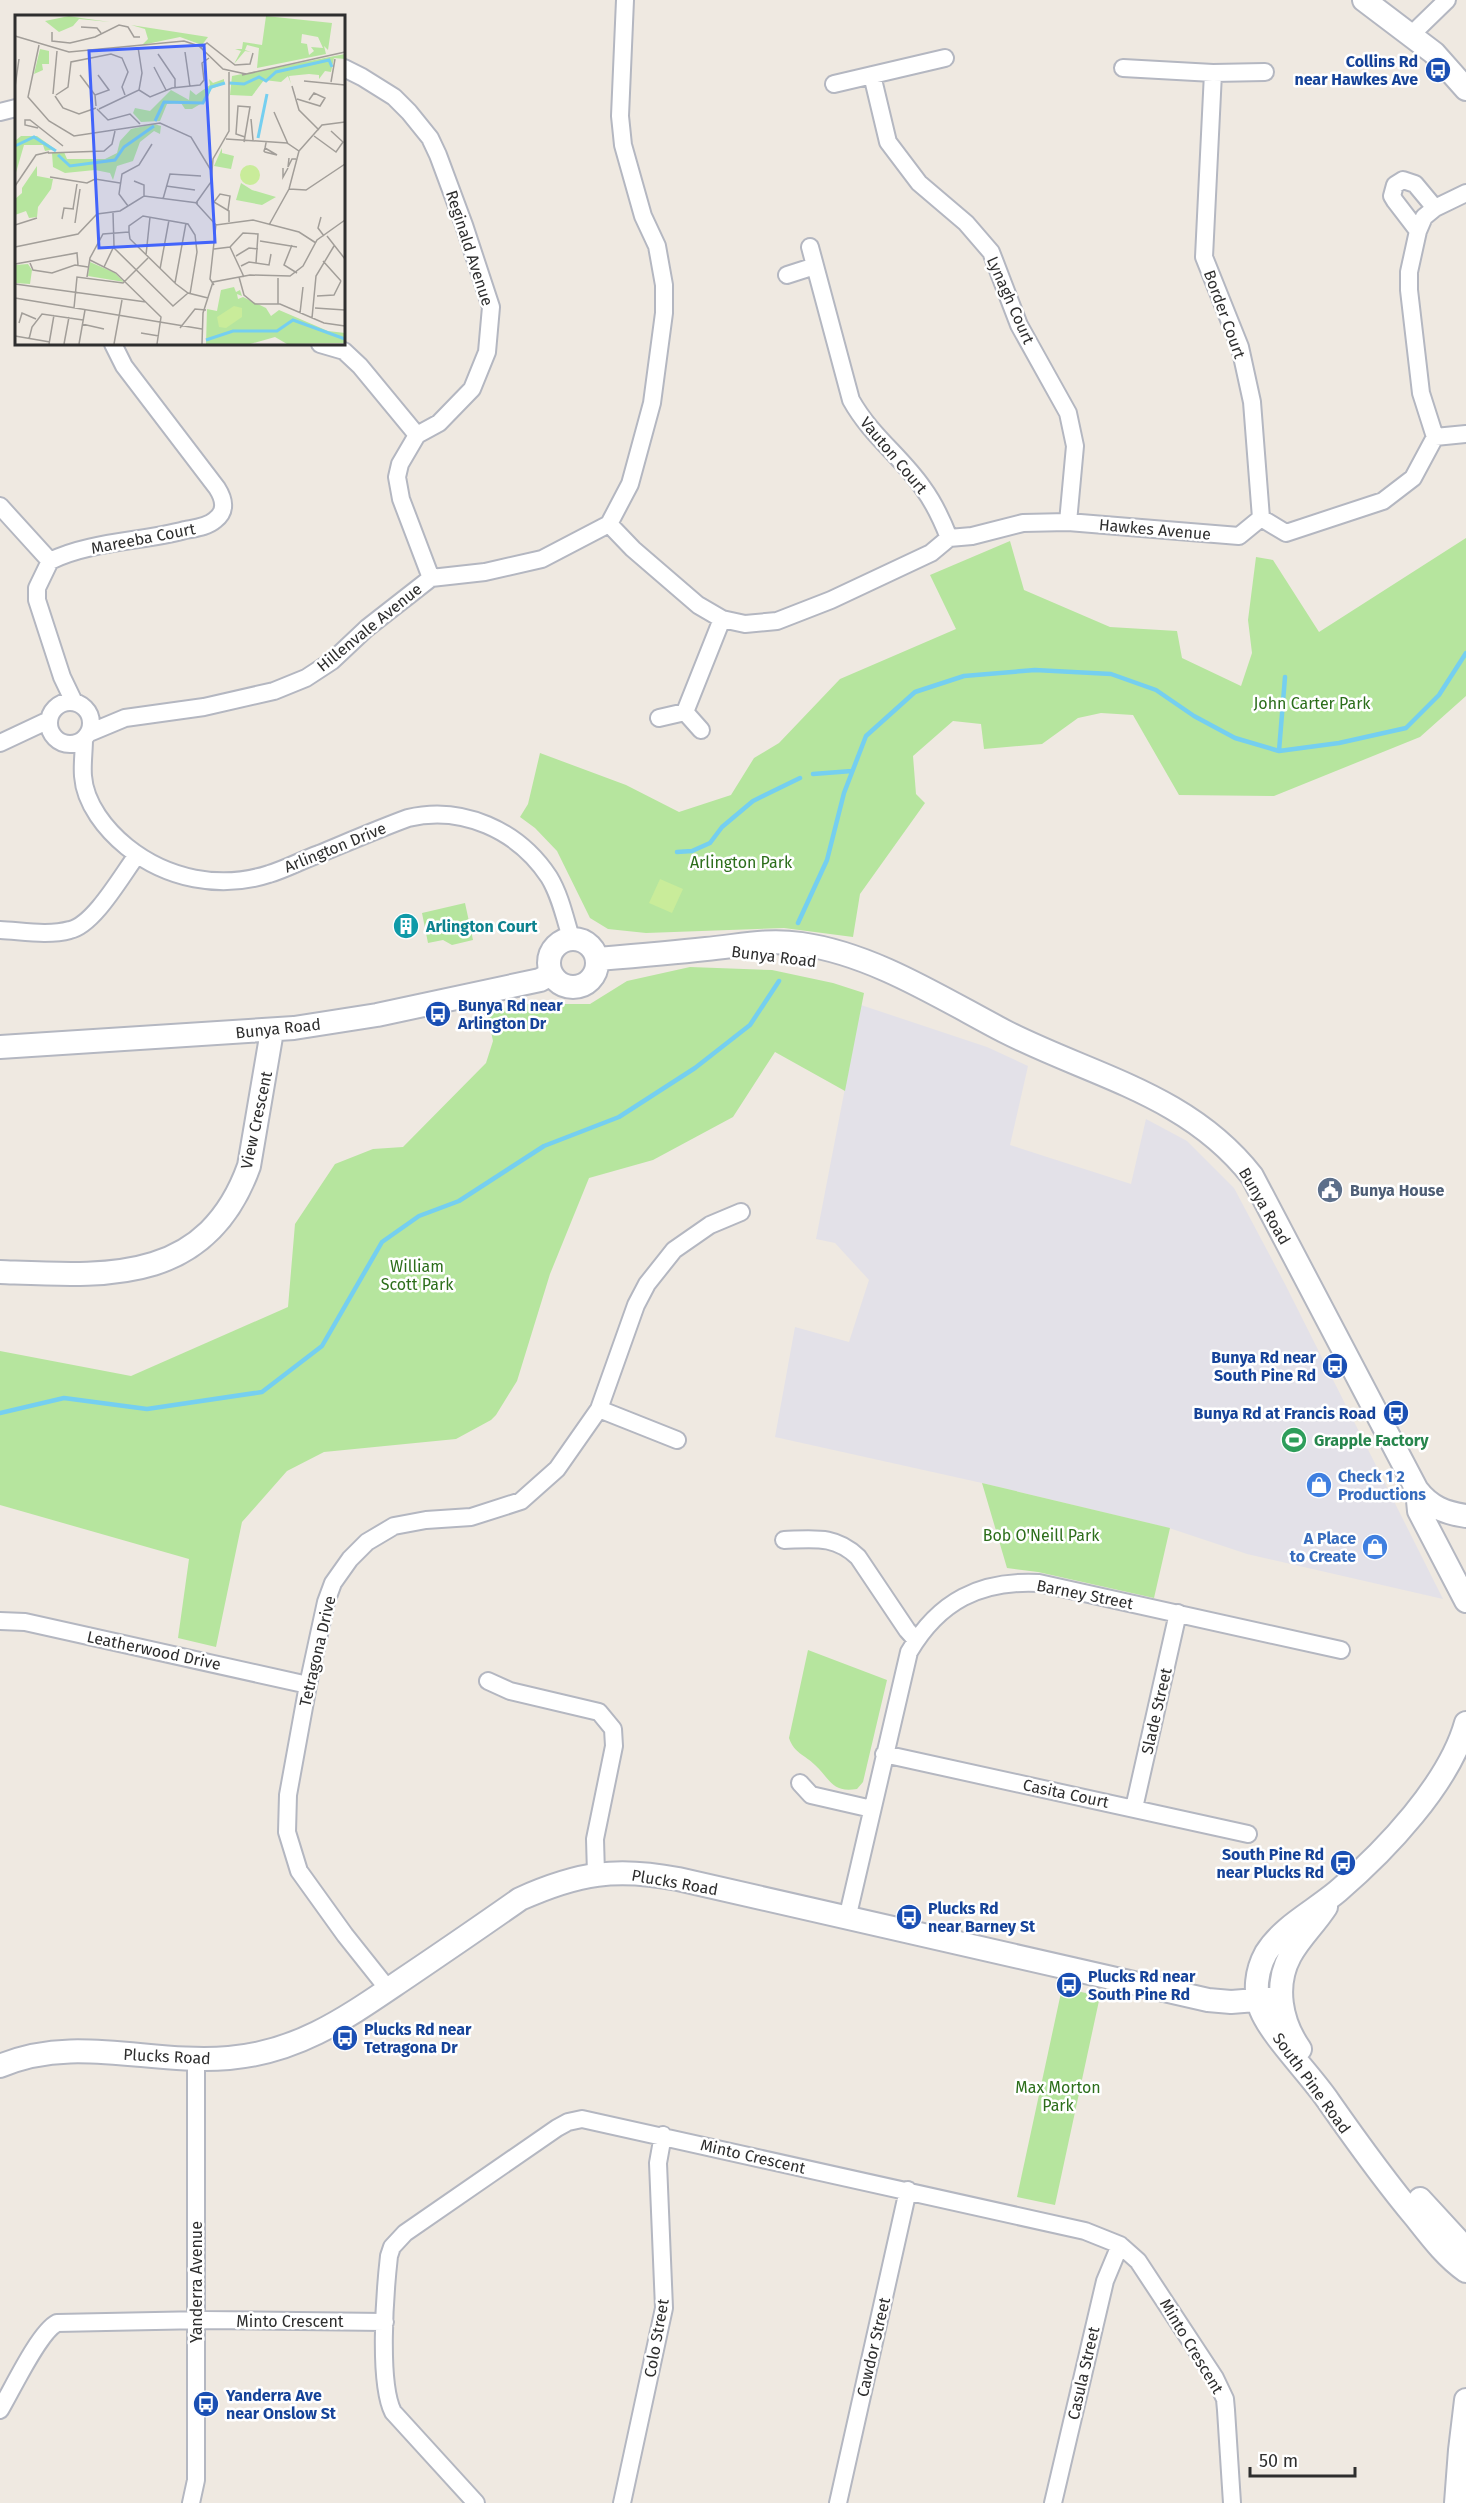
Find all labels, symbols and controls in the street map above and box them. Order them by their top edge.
inset map [15,15,345,345]
place label: Collins Rd near Hawkes Ave [1294,52,1418,89]
bus stop icon: Collins Rd near Hawkes Ave [1423,55,1453,85]
street label: Reginald Avenue [442,188,497,308]
street label: Lynagh Court [983,253,1038,347]
street label: Border Court [1200,267,1249,361]
street label: Vauton Court [856,413,931,498]
street label: Hawkes Avenue [1098,515,1212,544]
street label: Mareeba Court [89,519,197,558]
street label: Hillenvale Avenue [313,579,426,676]
park label: John Carter Park [1253,694,1371,713]
street label: Arlington Drive [281,818,389,877]
park label: Arlington Park [690,853,793,872]
building icon: Arlington Court [391,911,421,941]
place label: Arlington Court [425,917,538,936]
street label: Bunya Road [730,942,818,971]
place label: Bunya Rd near Arlington Dr [457,996,563,1033]
bus stop icon: Bunya Rd near Arlington Dr [423,999,453,1029]
street label: Bunya Road [234,1015,322,1042]
street label: View Crescent [237,1069,276,1171]
street label: Bunya Road [1235,1164,1294,1248]
public building icon: Bunya House [1315,1175,1345,1205]
place label: Bunya House [1350,1181,1445,1200]
park label: William Scott Park [381,1257,454,1294]
place label: Bunya Rd near South Pine Rd [1211,1348,1317,1385]
bus stop icon: Bunya Rd near South Pine Rd [1320,1351,1350,1381]
bus stop icon: Bunya Rd at Francis Road [1381,1398,1411,1428]
place label: Bunya Rd at Francis Road [1194,1404,1376,1423]
sports icon: Grapple Factory [1279,1425,1309,1455]
place label: Grapple Factory [1314,1431,1429,1450]
place label: Check 1 2 Productions [1338,1467,1426,1504]
shop icon: Check 1 2 Productions [1304,1470,1334,1500]
park label: Bob O'Neill Park [983,1526,1100,1545]
place label: A Place to Create [1290,1529,1356,1566]
shop icon: A Place to Create [1360,1532,1390,1562]
street label: Barney Street [1035,1576,1135,1613]
street label: Tetragona Drive [295,1594,339,1708]
street label: Leatherwood Drive [85,1627,223,1674]
street label: Slade Street [1137,1666,1176,1756]
street label: Casita Court [1021,1775,1111,1812]
place label: South Pine Rd near Plucks Rd [1217,1845,1324,1882]
bus stop icon: South Pine Rd near Plucks Rd [1328,1848,1358,1878]
street label: Plucks Road [630,1866,720,1899]
place label: Plucks Rd near Barney St [928,1899,1036,1936]
bus stop icon: Plucks Rd near Barney St [894,1902,924,1932]
place label: Plucks Rd near South Pine Rd [1088,1967,1196,2004]
bus stop icon: Plucks Rd near South Pine Rd [1054,1970,1084,2000]
place label: Plucks Rd near Tetragona Dr [364,2020,472,2057]
bus stop icon: Plucks Rd near Tetragona Dr [330,2023,360,2053]
street label: South Pine Road [1269,2029,1354,2137]
street label: Plucks Road [123,2045,211,2068]
park label: Max Morton Park [1015,2078,1101,2115]
street label: Minto Crescent [698,2135,807,2178]
street label: Yanderra Avenue [187,2221,206,2343]
street label: Cawdor Street [853,2295,894,2399]
street label: Minto Crescent [1156,2295,1227,2397]
street label: Colo Street [640,2297,673,2379]
street label: Minto Crescent [236,2312,344,2331]
street label: Casula Street [1064,2324,1103,2422]
place label: Yanderra Ave near Onslow St [225,2386,337,2423]
bus stop icon: Yanderra Ave near Onslow St [191,2389,221,2419]
scale bar [1250,2440,1355,2478]
text: 50 m [1259,2450,1298,2472]

